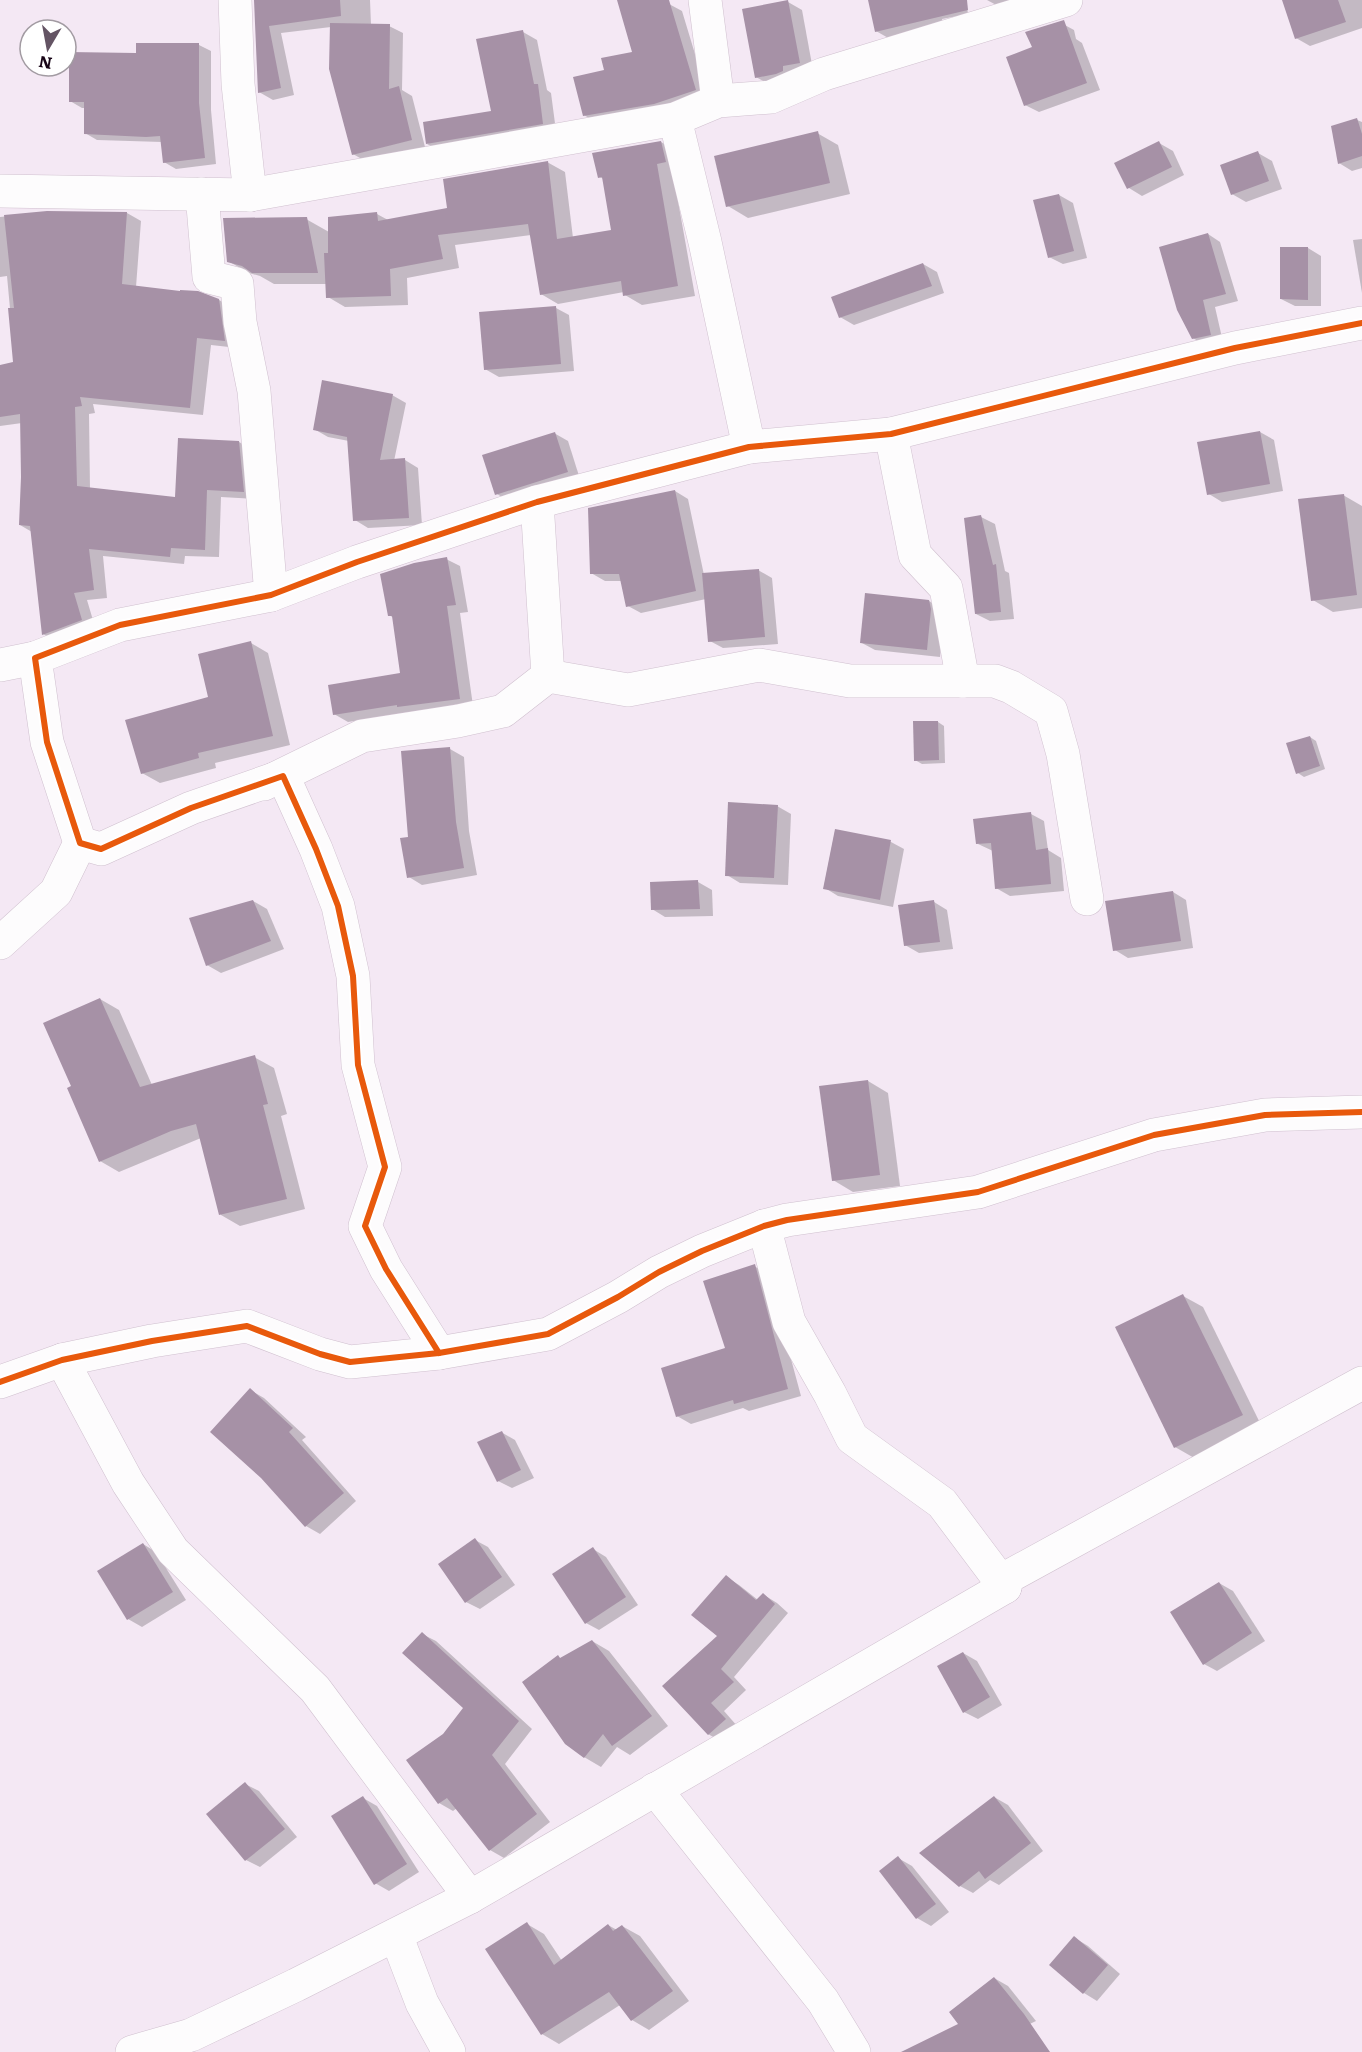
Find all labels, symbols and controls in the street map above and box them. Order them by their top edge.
north arrow [18,18,78,78]
text: N [37,51,54,77]

